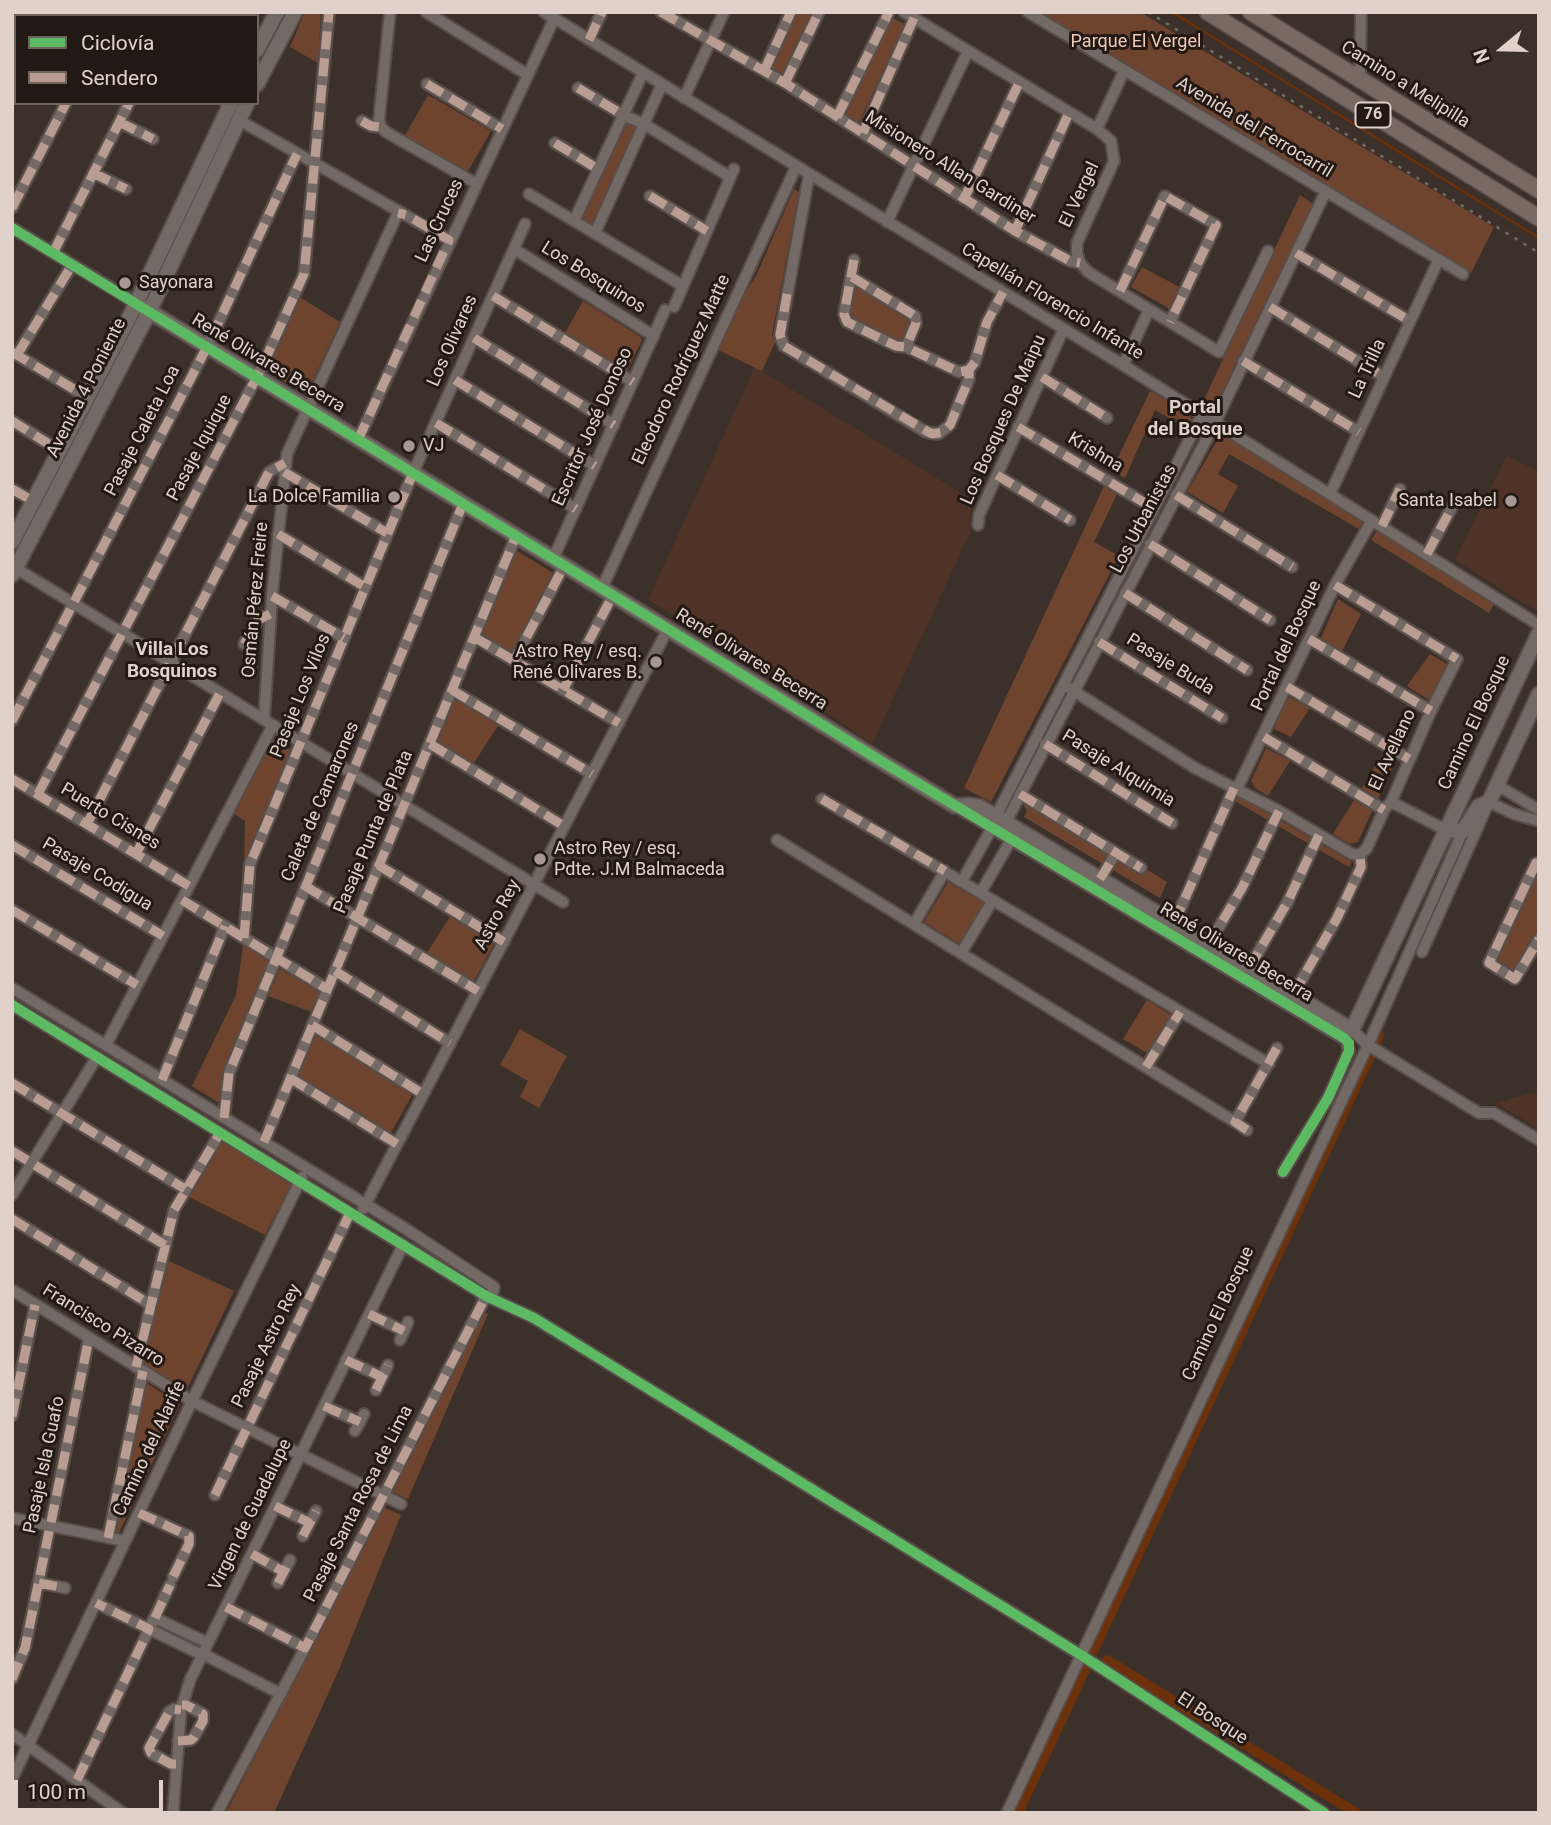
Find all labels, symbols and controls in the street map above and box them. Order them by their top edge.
legend [14,14,259,105]
north arrow [1467,14,1537,84]
text: Ciclovía [81,31,155,55]
park label: Parque El Vergel [1071,31,1201,53]
street label: Camino a Melipilla [1337,37,1473,133]
text: N [1469,46,1495,66]
text: Sendero [81,66,158,90]
street label: Avenida del Ferrocarril [1172,73,1336,183]
road number: 76 [1356,102,1390,127]
street label: Misionero Allan Gardiner [861,107,1039,229]
street label: El Vergel [1055,159,1105,231]
street label: Las Cruces [411,176,469,266]
street label: Los Bosquinos [537,237,649,319]
street label: Capellán Florencio Infante [957,239,1147,365]
street label: Eleodoro Rodríguez Matte [628,271,736,469]
place label: Sayonara [139,272,213,294]
marker: Sayonara [117,275,133,291]
street label: Los Olivares [423,292,483,390]
street label: René Olivares Becerra [188,310,348,418]
street label: Avenida 4 Poniente [43,315,131,461]
street label: Los Bosques De Maipu [957,332,1051,508]
street label: La Trilla [1345,336,1391,402]
street label: Escritor José Donoso [548,344,638,510]
street label: Pasaje Caleta Loa [101,362,185,500]
street label: Pasaje Iquique [163,391,237,505]
district label: Portal del Bosque [1148,397,1242,441]
street label: Krishna [1063,428,1127,478]
place label: VJ [423,435,444,457]
marker: VJ [401,438,417,454]
street label: Los Urbanistas [1106,461,1182,577]
place label: La Dolce Familia [248,486,380,508]
marker: La Dolce Familia [386,489,402,505]
place label: Santa Isabel [1398,490,1497,512]
marker: Santa Isabel [1503,493,1519,509]
street label: Osmán Pérez Freire [238,521,274,679]
street label: Portal del Bosque [1247,577,1327,715]
street label: René Olivares Becerra [671,605,831,715]
street label: Pasaje Buda [1122,629,1218,701]
street label: Pasaje Los Vilos [266,631,336,761]
district label: Villa Los Bosquinos [127,639,217,683]
place label: Astro Rey / esq. René Olivares B. [513,641,642,684]
street label: Camino El Bosque [1434,652,1516,794]
marker: Astro Rey / esq. René Olivares B. [648,654,664,670]
street label: El Avellano [1365,706,1421,794]
street label: Caleta de Camarones [277,719,365,885]
street label: Pasaje Alquimia [1058,726,1178,812]
street label: Pasaje Punta de Plata [330,747,418,917]
street label: Puerto Cisnes [56,779,164,855]
street label: Pasaje Codigua [38,834,156,916]
place label: Astro Rey / esq. Pdte. J.M Balmaceda [554,838,725,880]
marker: Astro Rey / esq. Pdte. J.M Balmaceda [532,851,548,867]
street label: Astro Rey [470,876,526,954]
street label: René Olivares Becerra [1156,899,1316,1007]
street label: Camino El Bosque [1178,1243,1260,1385]
street label: Francisco Pizarro [38,1280,168,1372]
street label: Pasaje Astro Rey [228,1281,306,1411]
street label: Camino del Alarife [109,1378,191,1520]
street label: Pasaje Isla Guafo [20,1394,70,1536]
street label: Pasaje Santa Rosa de Lima [300,1402,418,1606]
street label: Virgen de Guadalupe [205,1436,297,1594]
street label: El Bosque [1173,1688,1251,1750]
scale bar [18,1766,166,1810]
text: 100 m [27,1780,86,1804]

